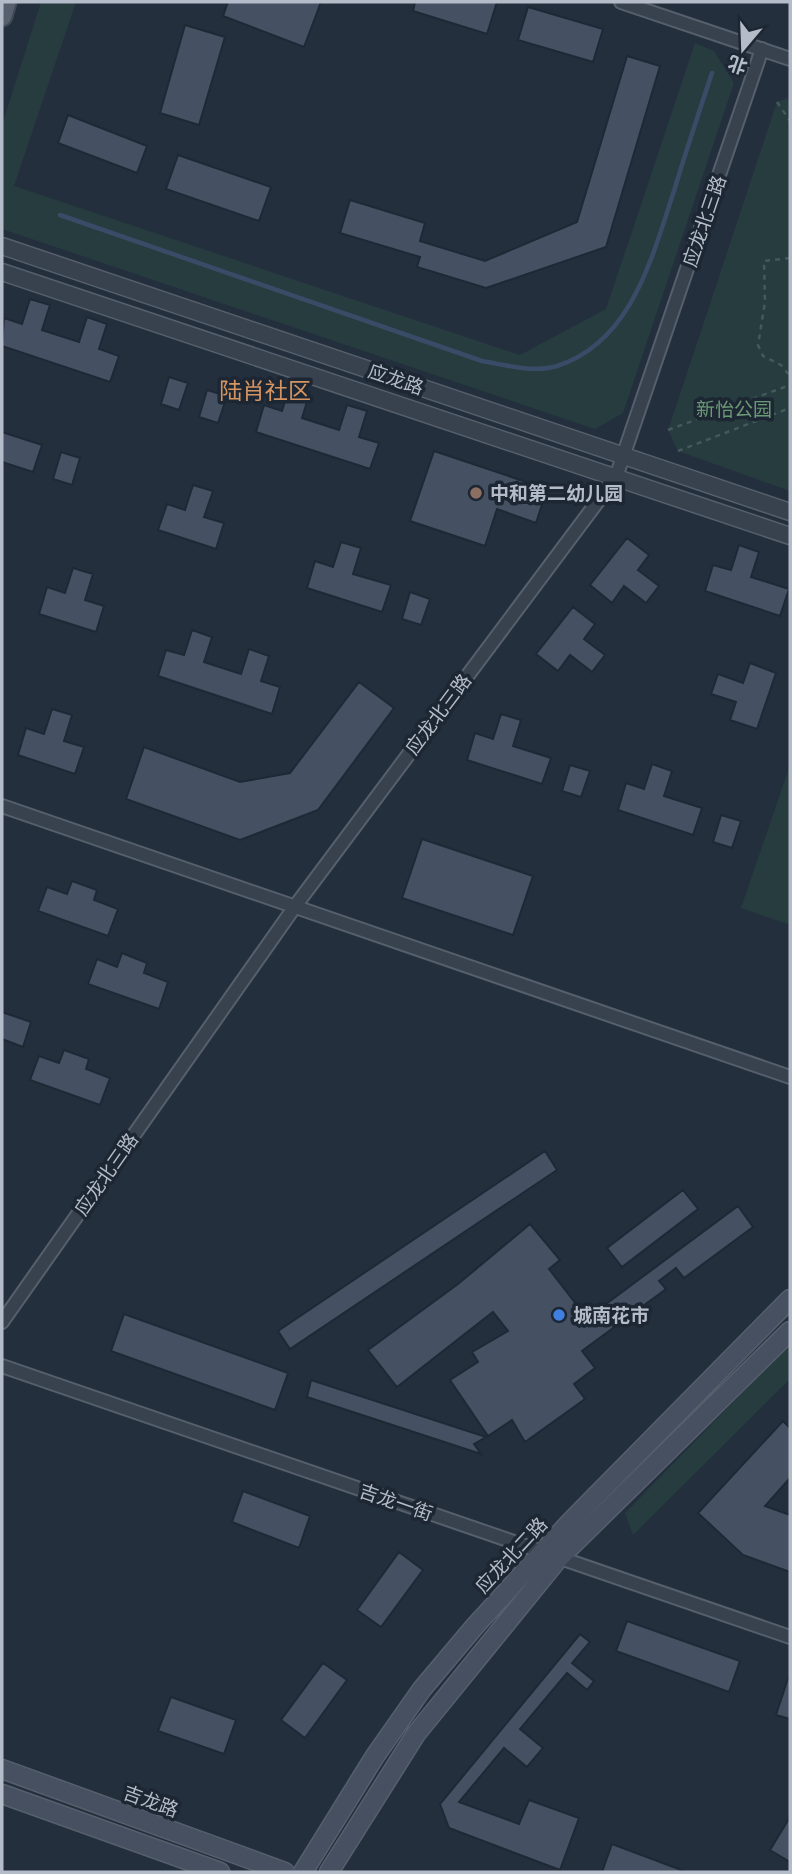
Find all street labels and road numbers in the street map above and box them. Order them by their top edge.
street label: 应龙北三路 [676,172,732,270]
street label: 应龙路 [365,357,427,401]
street label: 应龙北三路 [399,668,477,760]
street label: 应龙北三路 [68,1128,144,1220]
street label: 吉龙一街 [356,1477,436,1527]
street label: 应龙北二路 [469,1511,553,1599]
street label: 吉龙路 [120,1779,182,1823]

